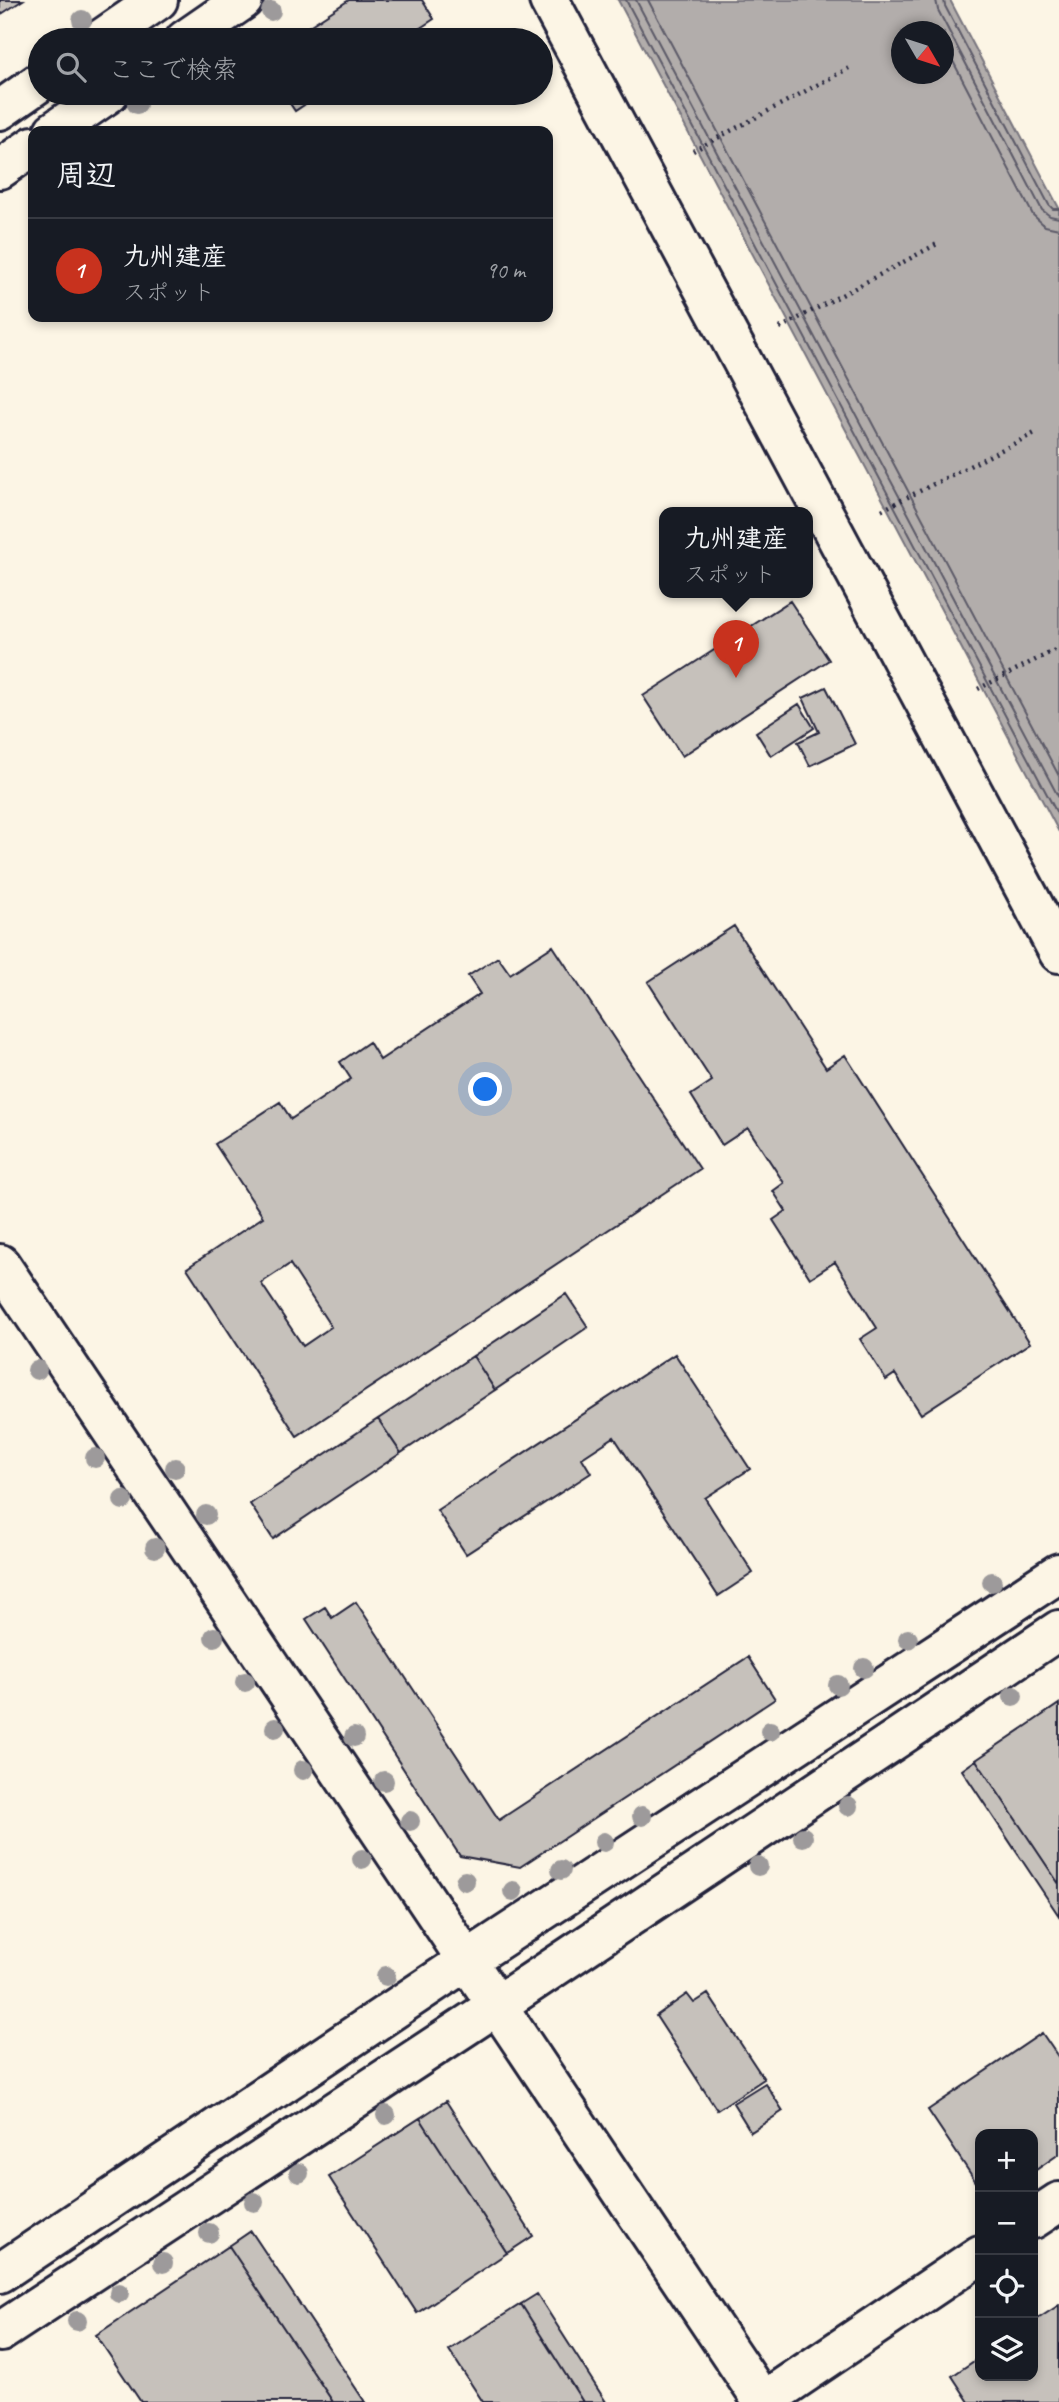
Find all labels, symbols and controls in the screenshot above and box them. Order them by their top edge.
north arrow [891,21,954,84]
search box [28,28,553,105]
icon: search [52,48,90,86]
text: ここで検索 [108,53,238,86]
text: 周辺 [56,156,116,194]
text: 九州建産 [123,240,227,273]
text: 1 [74,256,84,285]
text: 90 m [486,256,525,285]
text: スポット [123,278,215,307]
popup [659,507,813,598]
text: 九州建産 [684,522,788,555]
text: スポット [684,560,776,589]
pin: 1 [713,620,759,678]
your location [468,1072,502,1106]
map controls [975,2129,1038,2381]
button: + [975,2129,1038,2192]
button: − [975,2192,1038,2255]
button: locate [975,2255,1038,2318]
button: layers [975,2318,1038,2381]

